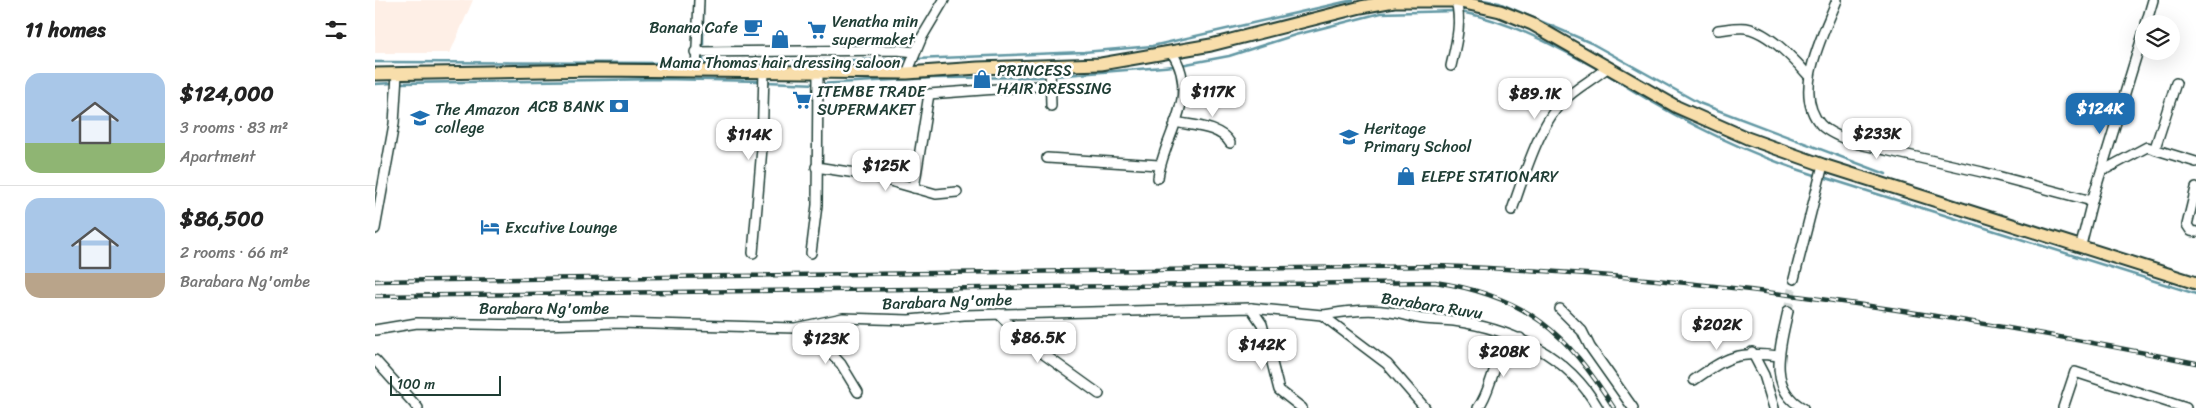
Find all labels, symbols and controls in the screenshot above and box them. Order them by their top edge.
place label: Venatha min supermaket [831,7,918,54]
text: 11 homes [25,11,106,49]
place label: Banana Cafe [649,13,738,42]
map controls [2135,15,2180,60]
button: layers [2135,15,2180,60]
icon: filters [322,16,350,44]
cafe icon: Banana Cafe [742,16,764,38]
supermarket icon: Venatha min supermaket [806,19,828,41]
shop icon: Mama Thomas hair dressing saloon [769,28,791,50]
place label: Mama Thomas hair dressing saloon [659,48,901,77]
place label: PRINCESS HAIR DRESSING [997,56,1112,103]
shop icon: PRINCESS HAIR DRESSING [971,68,993,90]
text: $124,000 [180,75,274,113]
pin: $117K [1178,76,1248,118]
place label: ITEMBE TRADE SUPERMAKET [816,77,927,124]
text: $117K [1191,77,1235,106]
pin: $89.1K [1494,78,1576,120]
text: $89.1K [1509,79,1561,108]
supermarket icon: ITEMBE TRADE SUPERMAKET [791,89,813,111]
place label: ACB BANK [527,92,605,121]
pin: $124K [2065,92,2135,135]
icon: home [65,93,125,153]
text: $124K [2077,94,2123,123]
place label: The Amazon college [435,95,520,142]
bank icon: ACB BANK [608,95,630,117]
school or university icon: The Amazon college [409,107,431,129]
text: 3 rooms · 83 m² [180,113,288,142]
place label: Heritage Primary School [1364,114,1472,161]
pin: $233K [1842,118,1912,160]
pin: $114K [714,119,784,161]
text: $233K [1853,119,1901,148]
text: $114K [727,120,771,149]
school or university icon: Heritage Primary School [1338,126,1360,148]
text: Apartment [180,142,256,171]
pin: $125K [851,150,921,192]
text: $125K [863,151,909,180]
place label: ELEPE STATIONARY [1421,162,1560,191]
shop icon: ELEPE STATIONARY [1395,165,1417,187]
text: $86,500 [180,200,264,238]
place label: Excutive Lounge [505,213,618,242]
hotel icon: Excutive Lounge [479,216,501,238]
icon: home [65,218,125,278]
text: 2 rooms · 66 m² [180,238,289,267]
text: Barabara Ng'ombe [180,267,310,296]
street label: Barabara Ruvu [1379,283,1485,328]
street label: Barabara Ng'ombe [882,285,1013,318]
street label: Barabara Ng'ombe [479,294,609,323]
pin: $202K [1682,308,1752,351]
text: $202K [1692,310,1742,339]
pin: $123K [791,322,861,365]
pin: $86.5K [997,322,1079,364]
text: $86.5K [1011,323,1065,352]
text: $123K [803,324,849,353]
pin: $142K [1227,328,1297,371]
text: $142K [1239,330,1285,359]
pin: $208K [1469,336,1539,378]
text: $208K [1479,337,1529,366]
text: 100 m [397,372,435,397]
scale bar [390,373,501,396]

